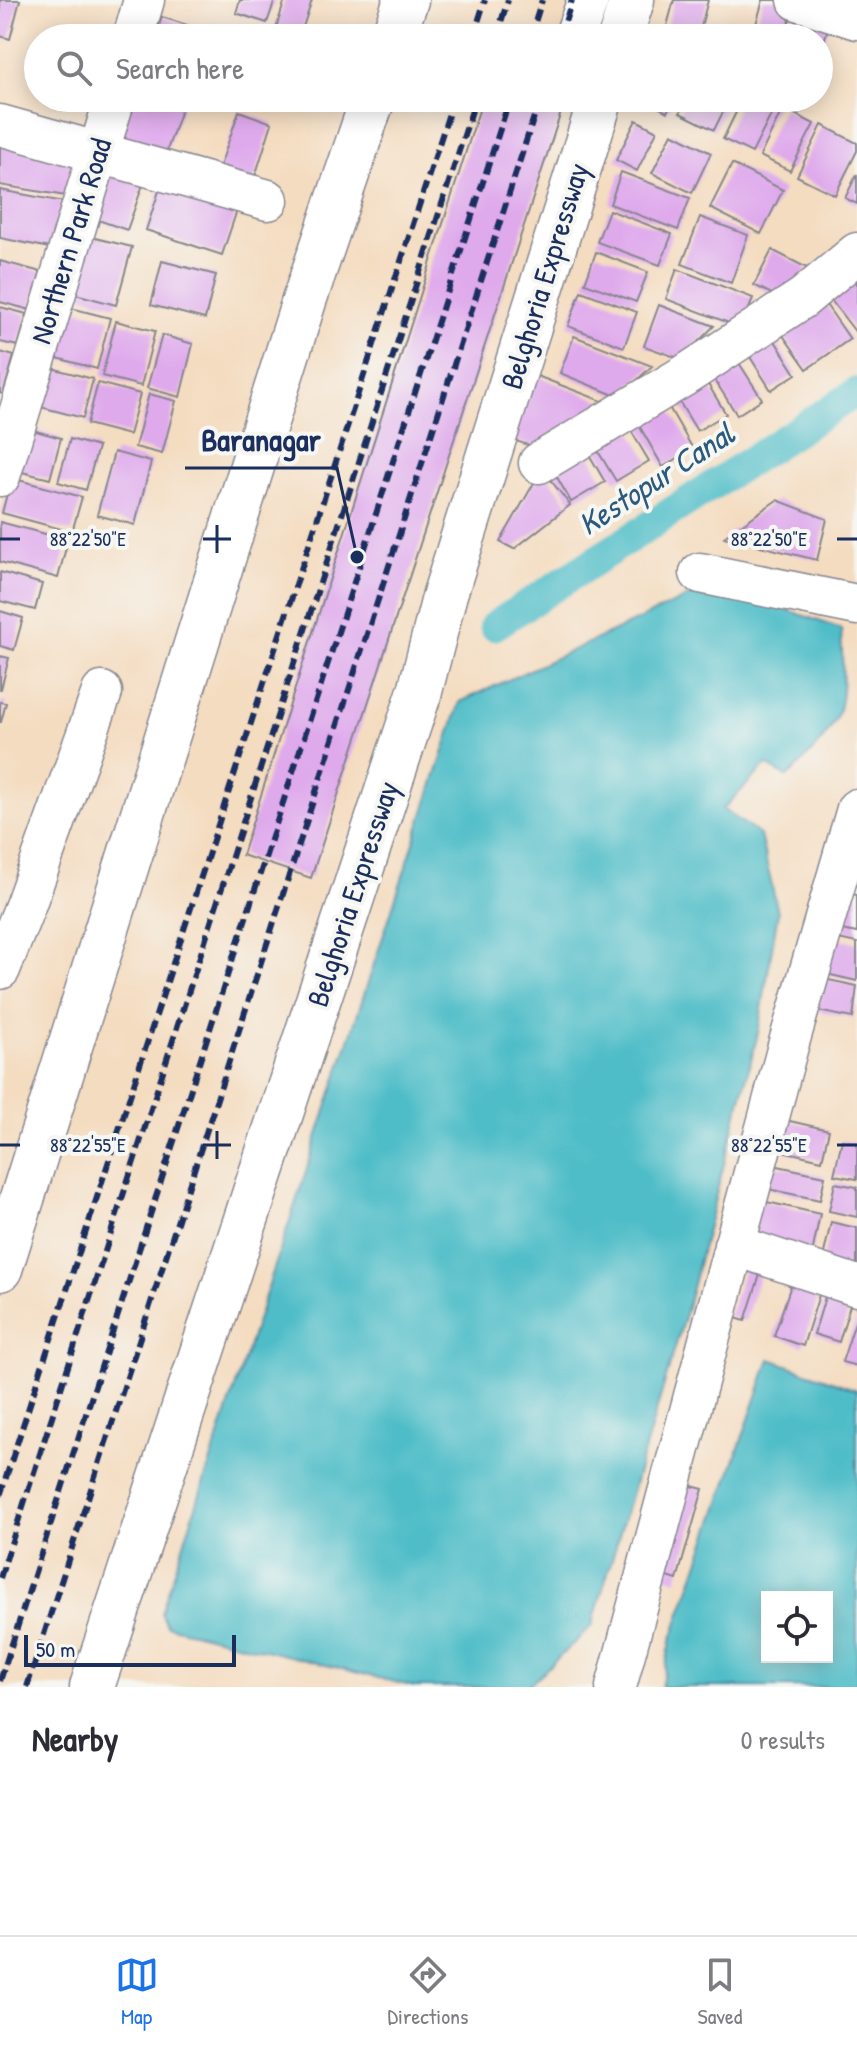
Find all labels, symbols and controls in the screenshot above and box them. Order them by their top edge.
search box [24,24,833,112]
icon: search [52,46,96,90]
text: Search here [116,48,244,88]
street label: Northern Park Road [20,133,120,348]
street label: Belghoria Expressway [491,158,597,394]
water label: Kestopur Canal [570,411,743,545]
callout: Baranagar [185,412,337,468]
text: Baranagar [201,418,322,462]
text: 88°22'50"E [50,525,126,552]
text: 88°22'50"E [731,525,807,552]
street label: Belghoria Expressway [297,776,407,1011]
text: 88°22'55"E [50,1131,126,1158]
text: 88°22'55"E [731,1131,807,1158]
map controls [761,1591,833,1663]
button: locate [761,1591,833,1663]
scale bar [24,1631,236,1667]
text: 50 m [36,1634,75,1664]
text: Nearby [32,1716,118,1762]
text: 0 results [741,1722,825,1757]
tab: Map [115,1953,159,2031]
tab: Directions [388,1953,469,2031]
tab: Saved [698,1953,742,2031]

